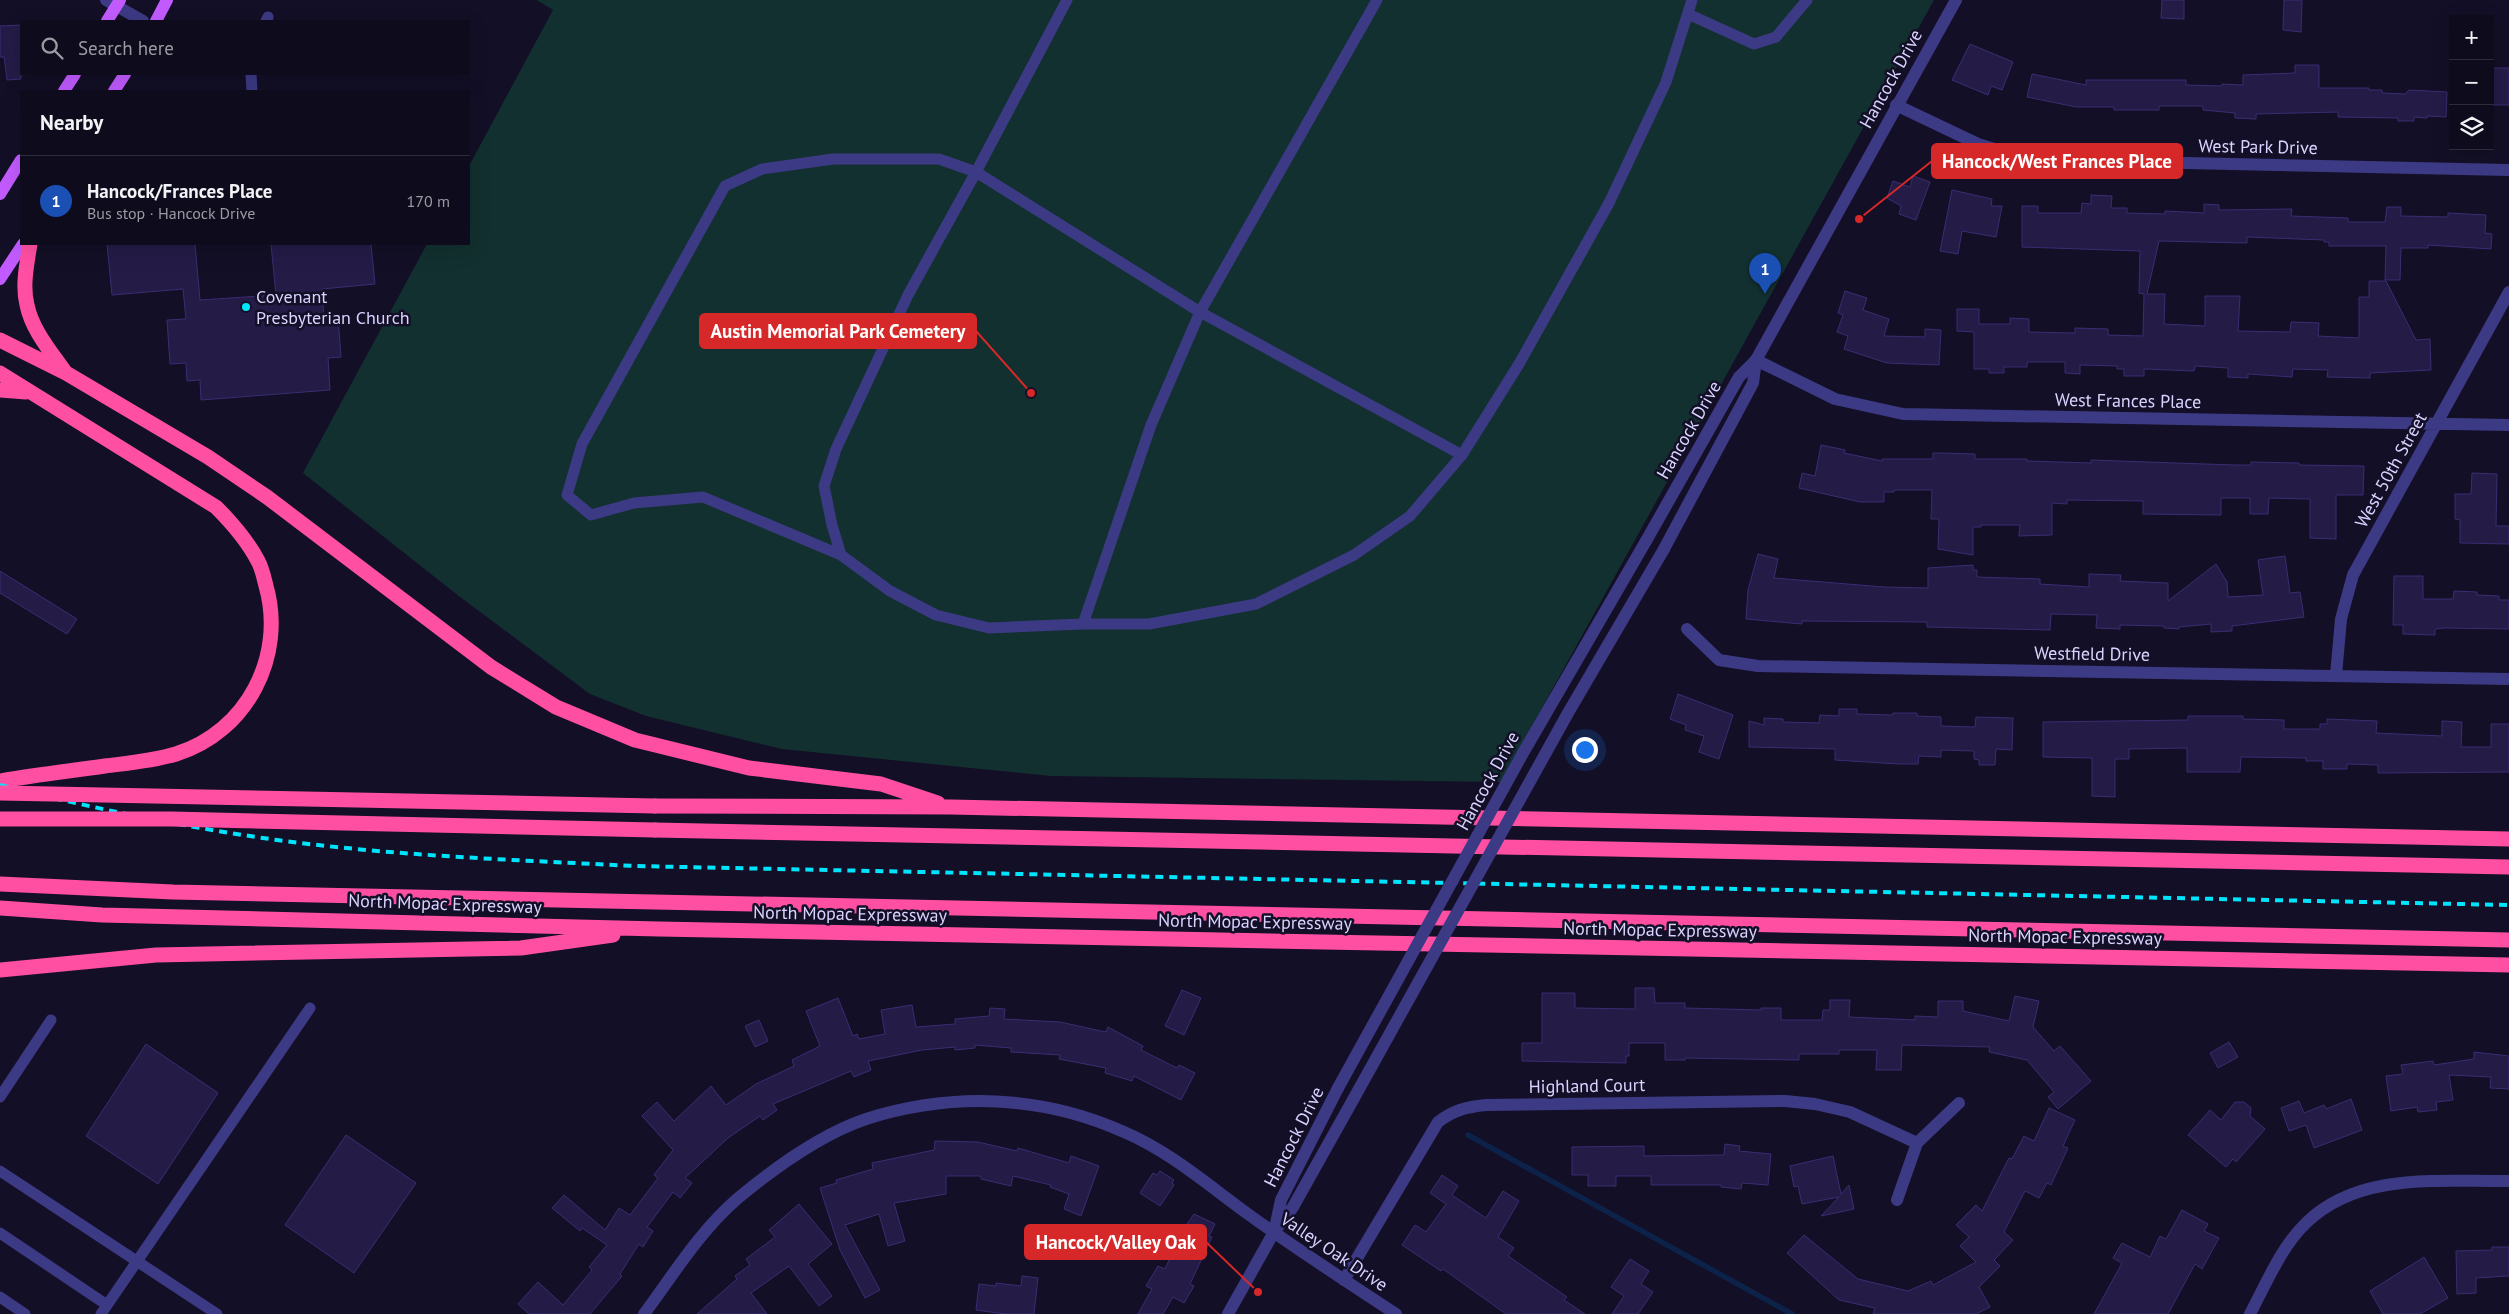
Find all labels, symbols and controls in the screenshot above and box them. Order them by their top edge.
map controls [2449,15,2494,150]
button: + [2449,15,2494,60]
search box [20,20,470,75]
street label: Hancock Drive [1854,25,1927,132]
icon: search [38,34,66,62]
text: Search here [78,36,174,60]
button: − [2449,60,2494,105]
button: layers [2449,105,2494,150]
text: Nearby [40,109,103,136]
street label: West Park Drive [2198,134,2318,159]
callout: Hancock/West Frances Place [1932,144,2182,178]
text: Hancock/West Frances Place [1942,149,2172,173]
text: Hancock/Frances Place [87,179,272,203]
text: 1 [51,191,61,211]
text: 170 m [407,191,450,211]
text: Bus stop · Hancock Drive [87,203,255,223]
pin: 1 [1749,253,1781,294]
place label: Covenant Presbyterian Church [256,285,410,329]
marker: Covenant Presbyterian Church [240,301,252,313]
callout: Austin Memorial Park Cemetery [700,314,976,348]
text: Austin Memorial Park Cemetery [711,319,966,343]
street label: Hancock Drive [1651,377,1726,483]
street label: West Frances Place [2055,388,2201,413]
street label: West 50th Street [2349,408,2432,531]
street label: Westfield Drive [2034,641,2150,666]
street label: Hancock Drive [1451,727,1524,834]
your location [1572,737,1598,763]
street label: North Mopac Expressway [348,889,543,918]
street label: North Mopac Expressway [753,900,948,927]
street label: North Mopac Expressway [1158,908,1353,935]
street label: North Mopac Expressway [1563,916,1758,943]
street label: North Mopac Expressway [1968,923,2163,950]
street label: Highland Court [1528,1073,1646,1098]
street label: Hancock Drive [1258,1083,1329,1191]
street label: Valley Oak Drive [1275,1207,1392,1296]
callout: Hancock/Valley Oak [1025,1225,1206,1259]
text: Hancock/Valley Oak [1036,1230,1197,1254]

